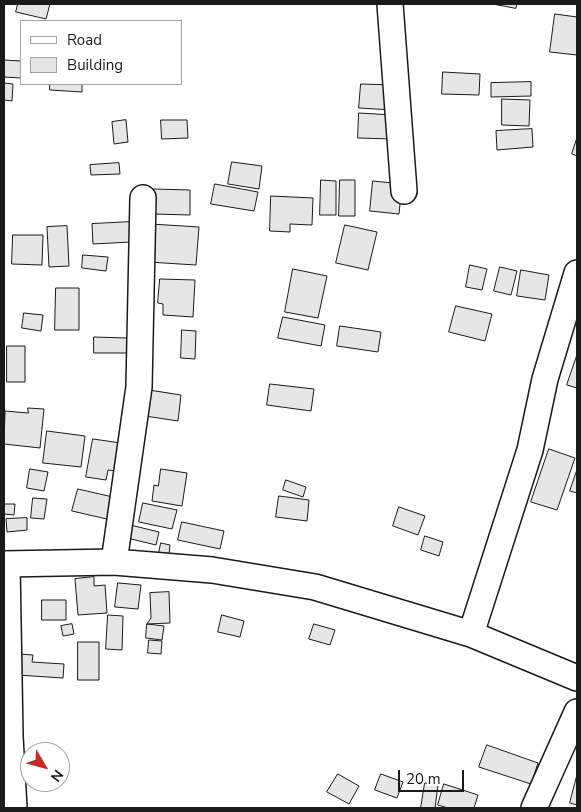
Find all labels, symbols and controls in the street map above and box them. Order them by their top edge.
legend [20,20,182,85]
text: Road [67,30,102,50]
text: Building [67,55,123,75]
north arrow [20,742,70,792]
scale bar [401,760,467,792]
text: N [46,766,67,786]
text: 20 m [406,769,441,789]

